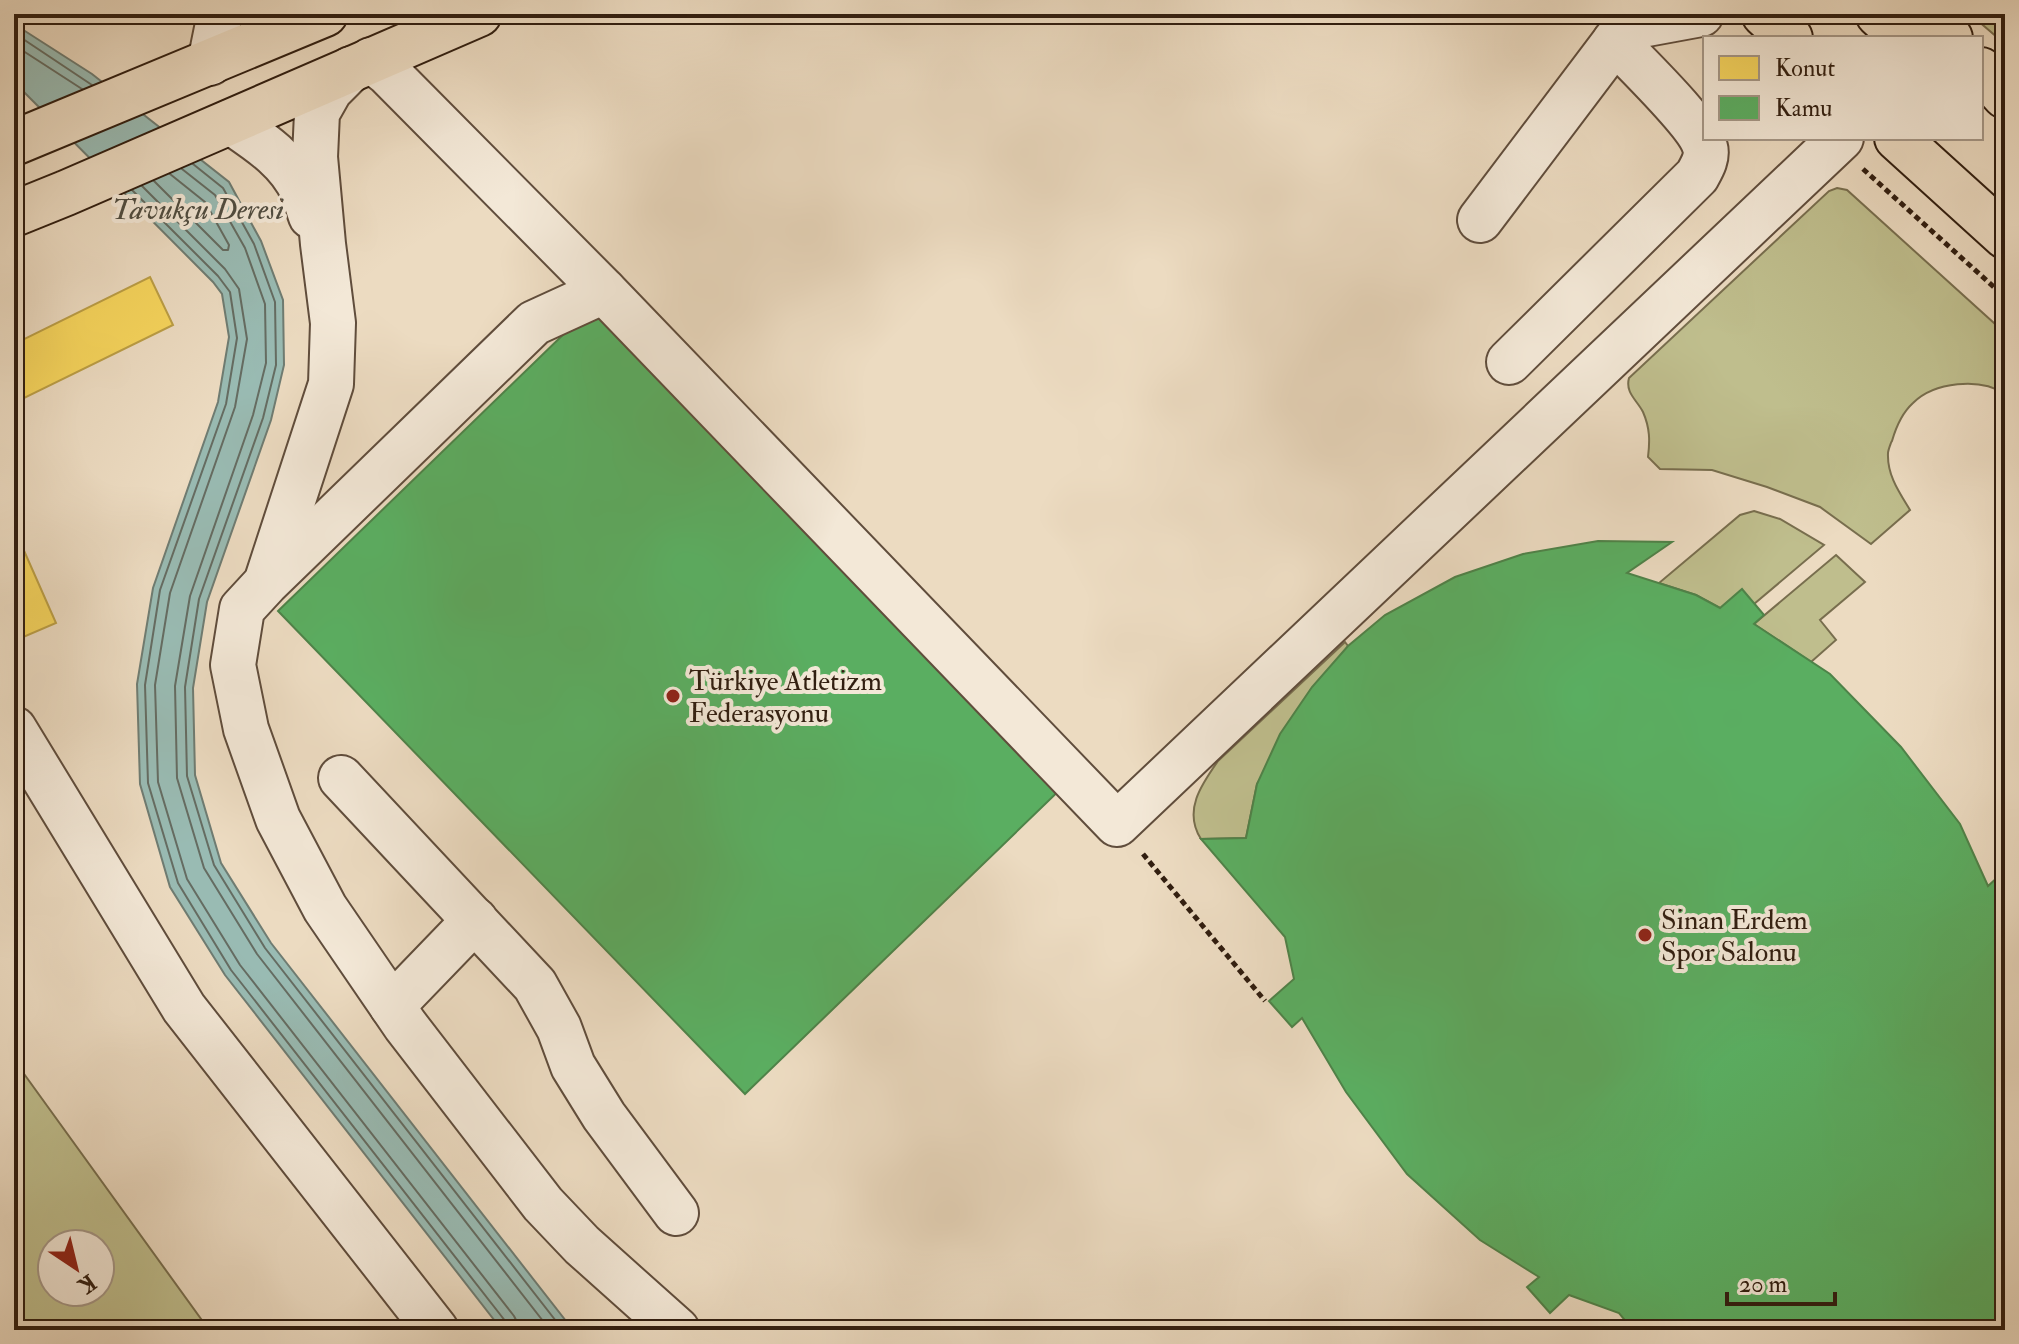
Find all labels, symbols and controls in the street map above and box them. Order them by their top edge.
legend [1703,36,1983,140]
text: Konut [1775,53,1835,84]
text: Kamu [1775,93,1832,124]
water label: Tavukçu Deresi [112,191,284,228]
place label: Türkiye Atletizm Federasyonu [689,664,882,731]
marker: Türkiye Atletizm Federasyonu [664,687,682,705]
place label: Sinan Erdem Spor Salonu [1661,903,1808,970]
marker: Sinan Erdem Spor Salonu [1636,926,1654,944]
north arrow [36,1228,116,1308]
scale bar [1727,1256,1835,1306]
text: K [72,1268,101,1300]
text: 20 m [1739,1269,1788,1300]

